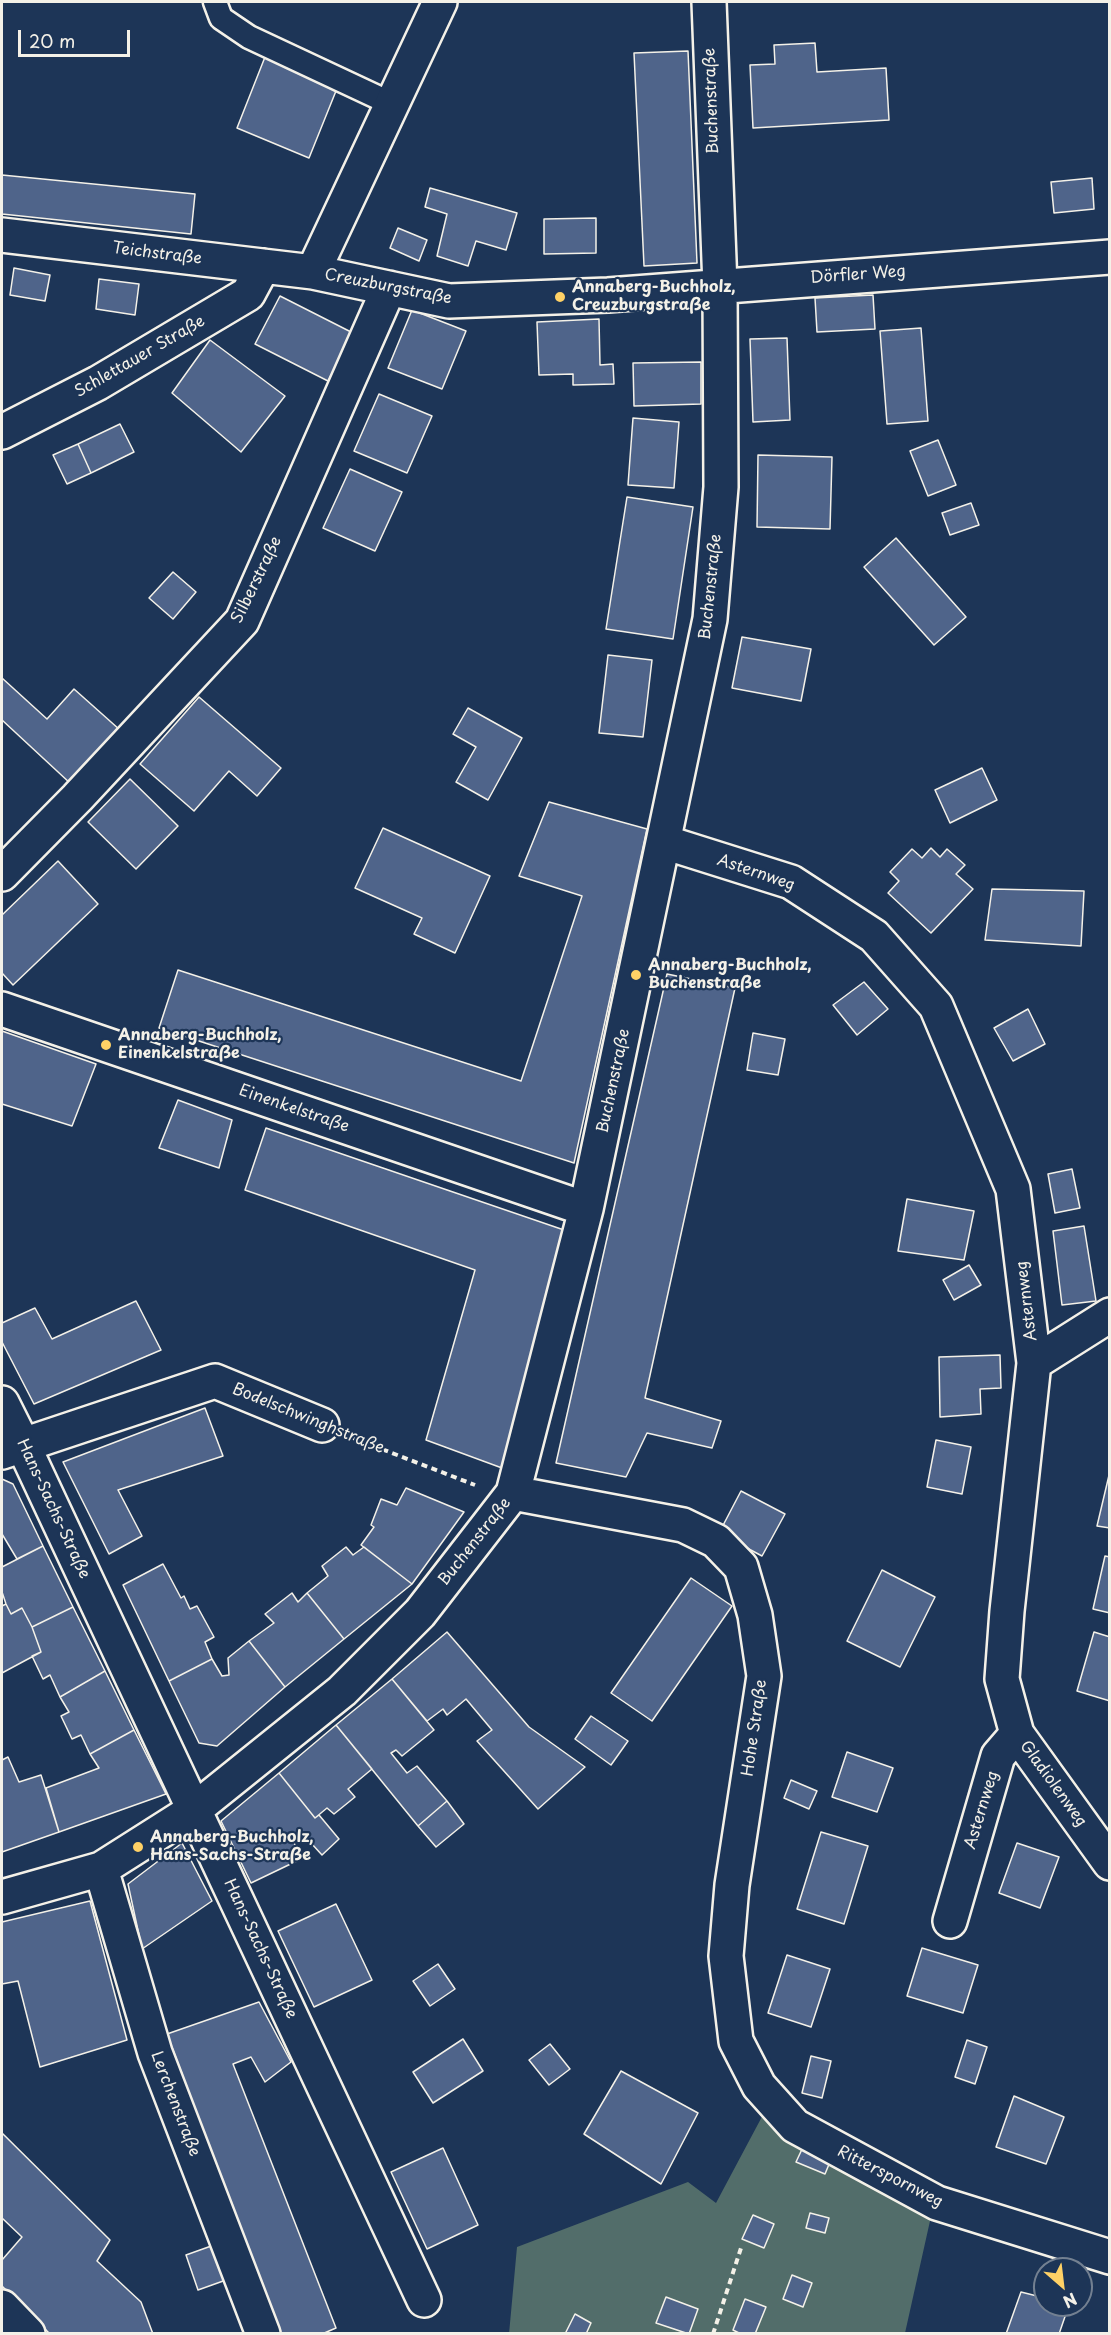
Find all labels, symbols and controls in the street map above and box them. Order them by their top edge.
scale bar [21,18,134,56]
text: 20 m [29,27,75,54]
street label: Buchenstraße [701,48,723,154]
street label: Teichstraße [111,239,203,269]
street label: Dörfler Weg [810,262,906,288]
street label: Creuzburgstraße [323,265,453,309]
place label: Annaberg-Buchholz, Creuzburgstraße [572,278,735,316]
marker: Annaberg-Buchholz, Creuzburgstraße [553,290,567,304]
street label: Schlettauer Straße [72,312,208,402]
street label: Silberstraße [228,533,286,627]
street label: Buchenstraße [696,533,726,641]
street label: Asternweg [715,851,797,895]
place label: Annaberg-Buchholz, Buchenstraße [648,956,811,994]
marker: Annaberg-Buchholz, Buchenstraße [629,968,643,982]
place label: Annaberg-Buchholz, Einenkelstraße [118,1026,281,1064]
street label: Buchenstraße [594,1027,634,1135]
marker: Annaberg-Buchholz, Einenkelstraße [99,1038,113,1052]
street label: Einenkelstraße [236,1081,352,1137]
street label: Asternweg [1013,1260,1041,1342]
street label: Bodelschwinghstraße [229,1380,387,1458]
street label: Hans-Sachs-Straße [12,1436,94,1582]
street label: Buchenstraße [435,1494,515,1590]
street label: Hohe Straße [739,1678,771,1778]
street label: Gladiolenweg [1015,1737,1091,1831]
street label: Asternweg [961,1769,1003,1851]
place label: Annaberg-Buchholz, Hans-Sachs-Straße [150,1828,313,1866]
marker: Annaberg-Buchholz, Hans-Sachs-Straße [131,1840,145,1854]
street label: Hans-Sachs-Straße [219,1876,301,2022]
street label: Lerchenstraße [146,2049,204,2159]
street label: Ritterspornweg [834,2142,946,2212]
north arrow [1033,2257,1093,2317]
text: N [1059,2288,1082,2315]

